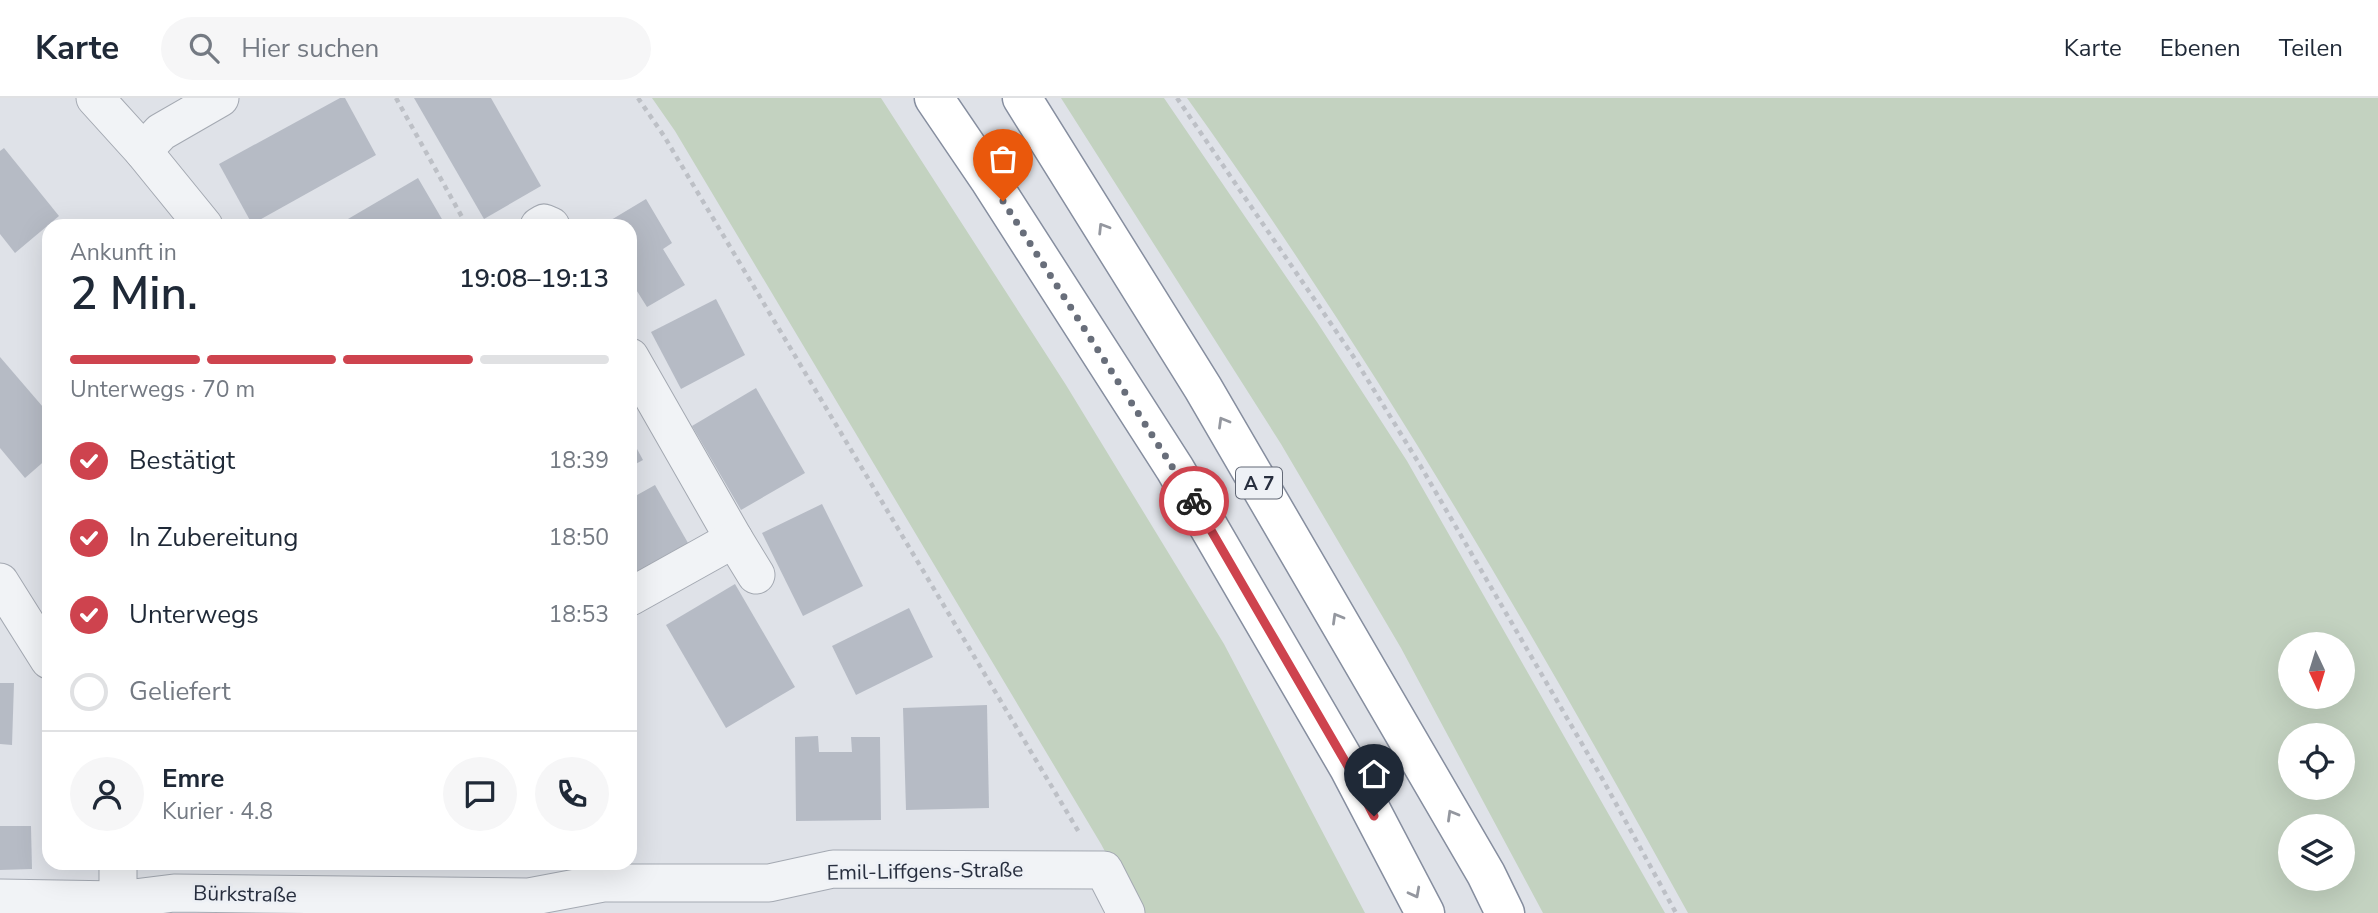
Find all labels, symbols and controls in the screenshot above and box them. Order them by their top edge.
search box [161,17,651,80]
text: Karte [35,26,119,71]
icon: search [185,29,223,67]
text: Hier suchen [241,31,379,66]
text: Karte [2064,32,2122,64]
text: Ebenen [2160,32,2241,64]
text: Teilen [2279,32,2343,64]
pin [973,129,1033,201]
icon: bag [984,140,1022,178]
one-way arrow [1099,223,1112,236]
text: Ankunft in [70,237,177,268]
text: 19:08–19:13 [459,261,609,296]
text: 2 Min. [70,262,198,325]
text: Unterwegs · 70 m [70,374,255,405]
one-way arrow [1218,417,1231,430]
icon: check [70,442,108,480]
text: Bestätigt [129,443,235,478]
text: 18:39 [549,445,609,476]
courier [1159,466,1229,536]
road number: A 7 [1236,468,1282,498]
icon: bike [1175,482,1213,520]
icon: check [70,519,108,557]
text: In Zubereitung [129,520,298,555]
text: 18:50 [549,522,609,553]
icon: check [70,596,108,634]
text: Unterwegs [129,597,259,632]
text: 18:53 [549,599,609,630]
one-way arrow [1333,613,1346,626]
north arrow [2278,632,2356,709]
map controls [2278,632,2355,891]
text: Geliefert [129,674,230,709]
button: locate [2278,723,2355,800]
pin [1344,744,1404,816]
icon: home [1355,755,1393,793]
button: person [70,757,144,831]
button: chat [443,757,517,831]
button: phone [535,757,609,831]
text: Emre [162,761,224,796]
text: Kurier · 4.8 [162,796,273,827]
one-way arrow [1447,810,1460,823]
button: layers [2278,814,2355,891]
street label: Emil-Liffgens-Straße [827,855,1023,887]
street label: Bürkstraße [193,879,297,909]
one-way arrow [1406,886,1420,898]

